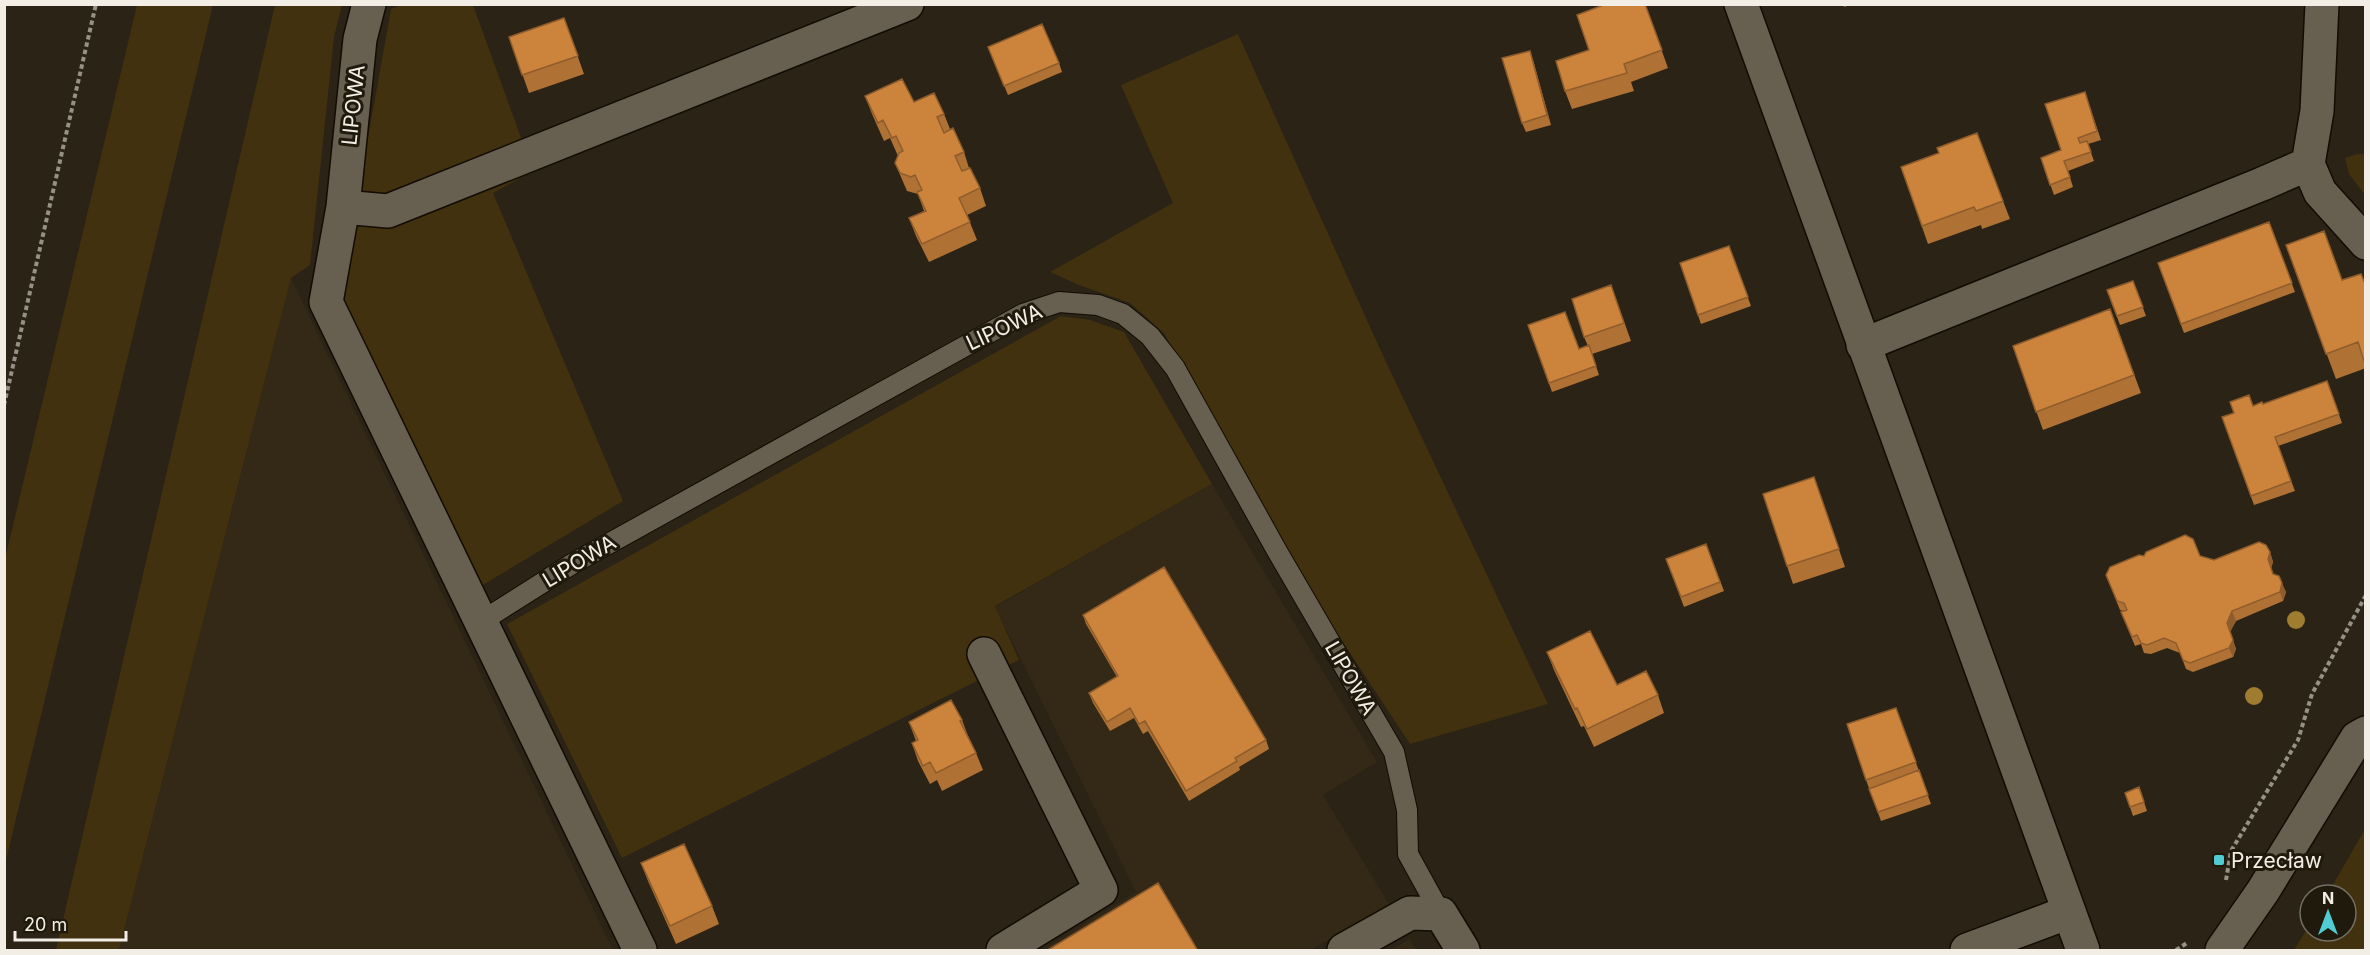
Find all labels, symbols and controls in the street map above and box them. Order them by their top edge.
street label: LIPOWA [336,63,370,147]
street label: LIPOWA [962,299,1046,355]
street label: LIPOWA [538,529,620,593]
street label: LIPOWA [1320,637,1382,719]
place label: Przecław [2231,848,2322,873]
marker: Przecław [2212,853,2226,867]
north arrow [2298,883,2358,943]
text: N [2322,888,2334,908]
scale bar [15,904,126,942]
text: 20 m [24,914,67,935]

